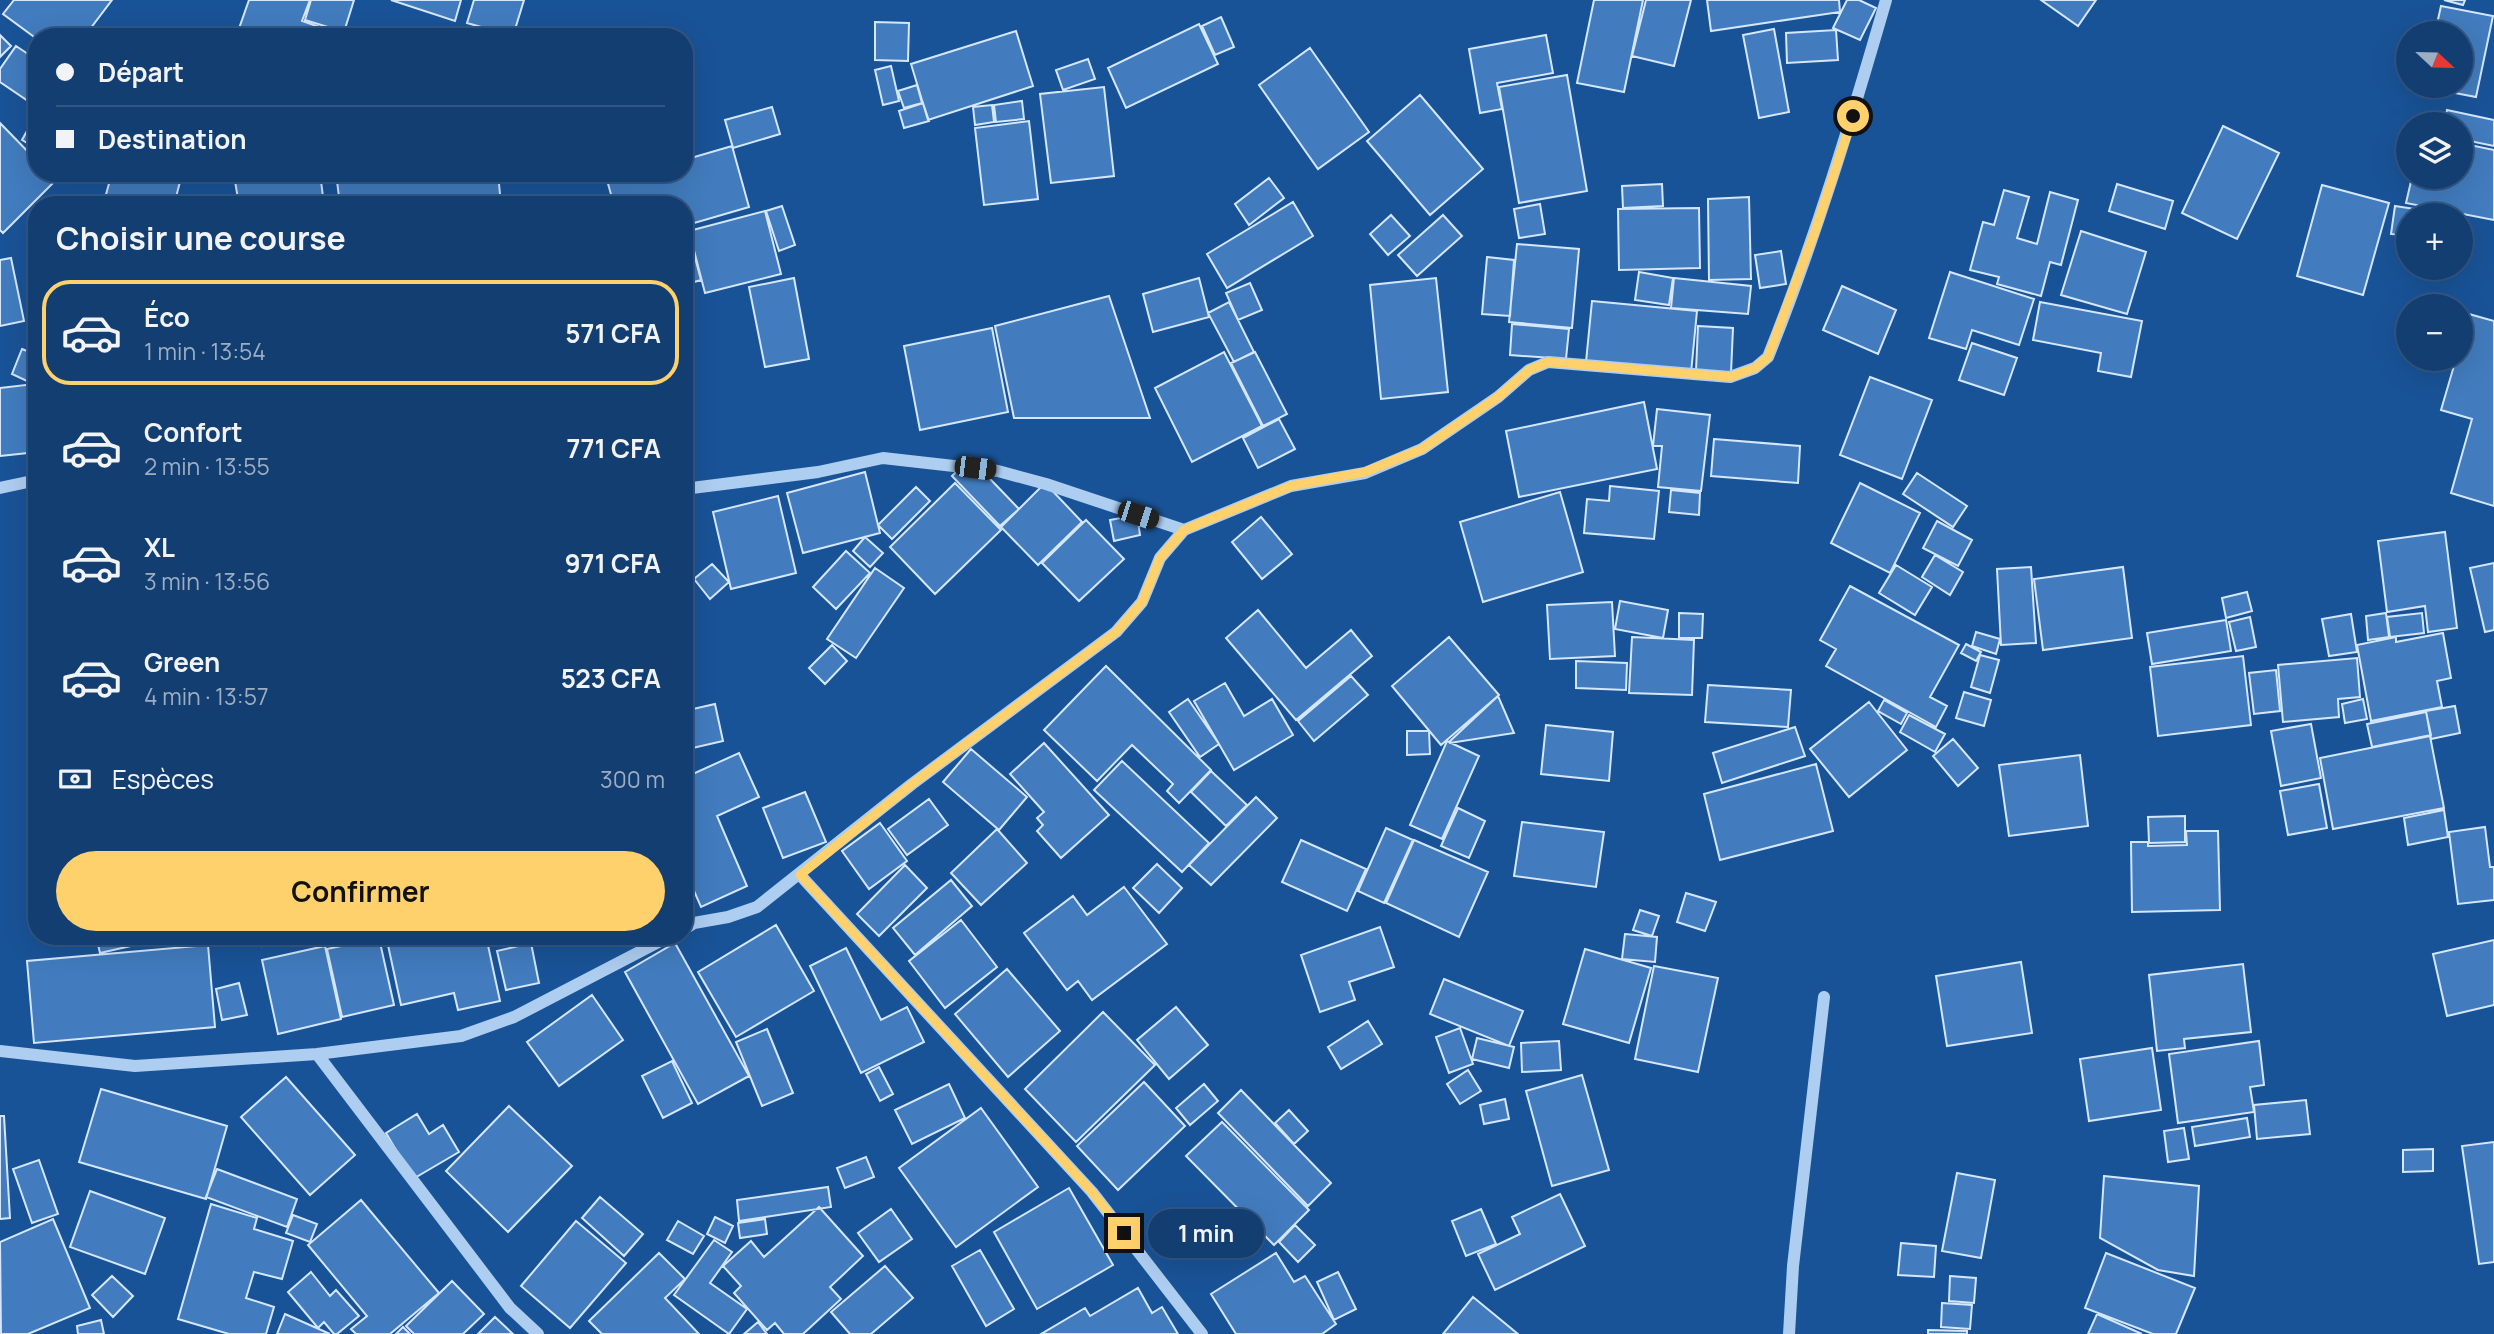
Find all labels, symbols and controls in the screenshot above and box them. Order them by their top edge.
north arrow [2396,21,2473,98]
map controls [2396,21,2473,371]
text: Départ [98,54,184,90]
route start [1837,100,1869,132]
button: layers [2396,112,2473,189]
text: Destination [98,121,247,157]
button: + [2396,203,2473,280]
text: Choisir une course [56,216,346,260]
button: − [2396,294,2473,371]
text: Éco [144,299,190,335]
icon: car [60,301,123,364]
text: 571 CFA [565,315,661,351]
text: 1 min · 13:54 [144,335,266,367]
text: Confort [144,414,243,450]
icon: car [60,416,123,479]
text: 771 CFA [567,430,661,466]
text: 2 min · 13:55 [144,450,270,482]
car [953,455,998,481]
car [1115,499,1162,531]
text: XL [144,529,175,565]
icon: car [60,531,123,594]
text: 971 CFA [564,545,661,581]
text: 3 min · 13:56 [144,565,270,597]
text: Green [144,644,220,680]
icon: car [60,646,123,709]
text: 523 CFA [561,660,661,696]
text: 4 min · 13:57 [144,680,269,712]
icon: cash [56,760,94,798]
text: Espèces [112,761,214,797]
text: 300 m [600,763,665,795]
button: Confirmer [56,851,665,931]
callout: 1 min [1148,1208,1264,1258]
route end [1108,1217,1140,1249]
text: 1 min [1178,1217,1234,1249]

